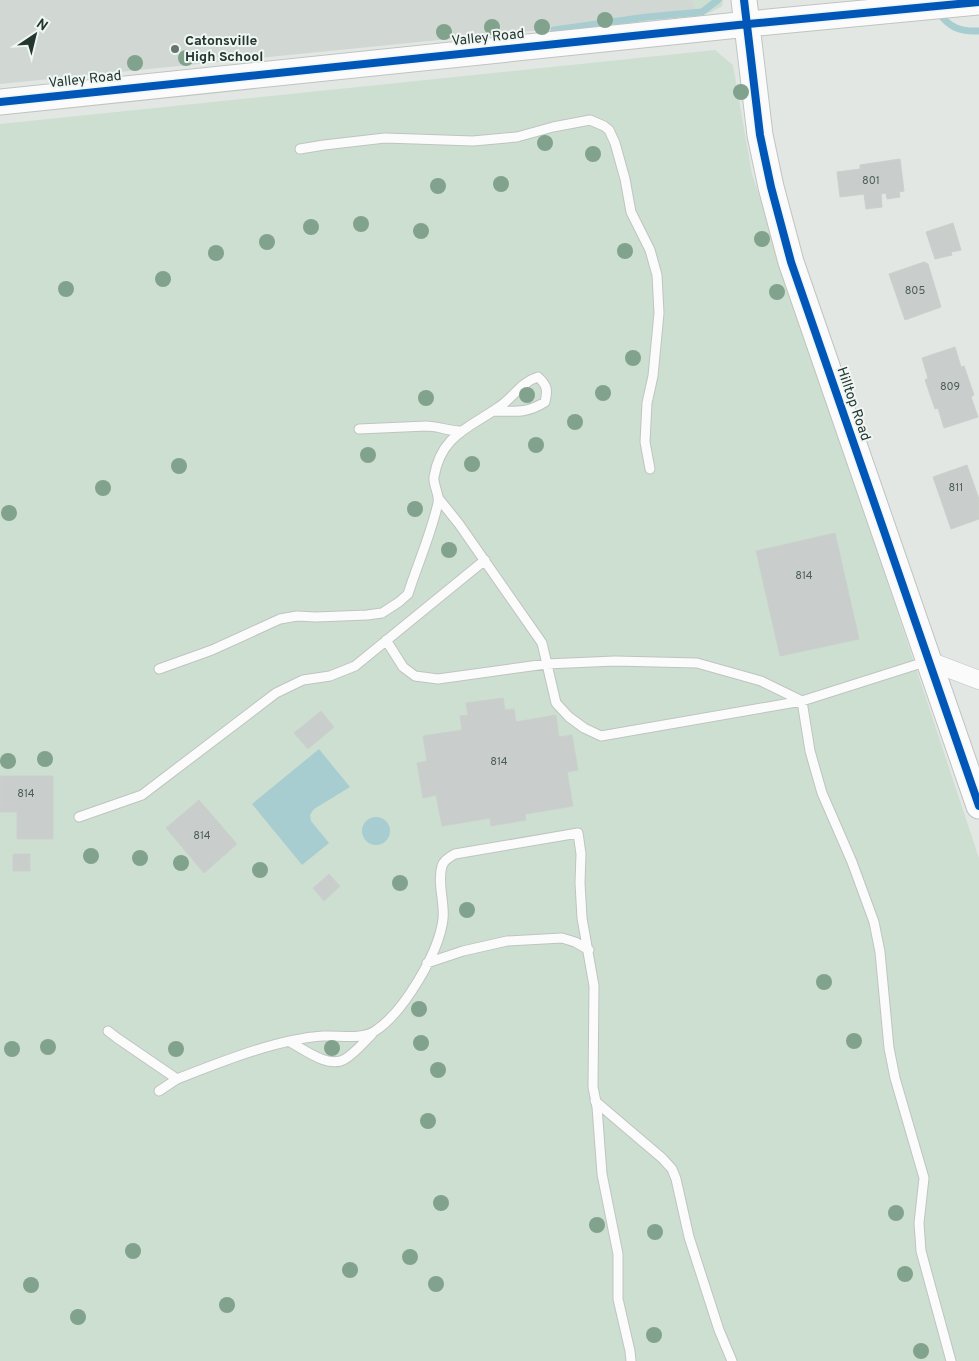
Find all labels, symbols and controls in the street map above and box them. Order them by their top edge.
north arrow [10,10,60,60]
text: N [33,16,51,35]
street label: Valley Road [451,26,525,50]
place label: Catonsville High School [185,33,263,66]
marker: Catonsville High School [169,43,181,55]
street label: Valley Road [48,68,122,92]
house number: 801 [862,174,880,188]
house number: 805 [905,284,925,298]
street label: Hilltop Road [832,365,874,443]
house number: 809 [940,380,960,394]
house number: 811 [949,481,963,495]
house number: 814 [795,569,813,583]
house number: 814 [490,755,508,769]
house number: 814 [17,787,35,801]
house number: 814 [193,829,211,843]

